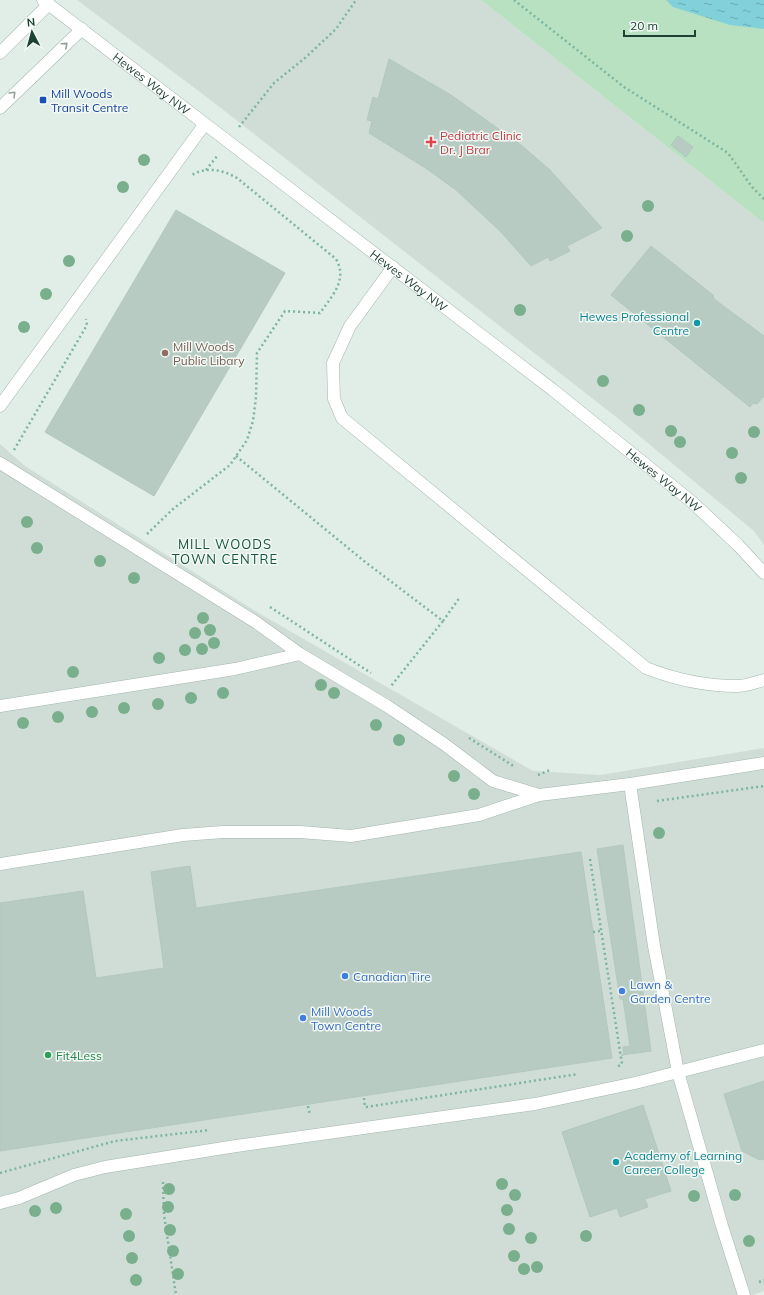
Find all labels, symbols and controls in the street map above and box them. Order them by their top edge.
north arrow [12,12,52,52]
scale bar [624,12,695,38]
text: N [26,15,36,29]
text: 20 m [630,18,658,33]
one-way arrow [60,43,67,50]
street label: Hewes Way NW [110,49,193,118]
place label: Mill Woods Transit Centre [51,86,128,115]
one-way arrow [9,91,16,99]
marker: Mill Woods Transit Centre [38,95,48,105]
place label: Pediatric Clinic Dr. J Brar [440,128,522,157]
marker: Pediatric Clinic Dr. J Brar [425,136,437,148]
street label: Hewes Way NW [368,246,451,314]
place label: Hewes Professional Centre [580,309,689,338]
marker: Hewes Professional Centre [692,318,702,328]
place label: Mill Woods Public Libary [173,339,245,368]
marker: Mill Woods Public Libary [160,348,170,358]
street label: Hewes Way NW [623,445,705,515]
district label: MILL WOODS TOWN CENTRE [172,536,278,567]
place label: Canadian Tire [353,969,431,984]
marker: Canadian Tire [340,971,350,981]
place label: Lawn & Garden Centre [630,977,711,1006]
marker: Lawn & Garden Centre [617,986,627,996]
place label: Mill Woods Town Centre [311,1004,381,1033]
marker: Mill Woods Town Centre [298,1013,308,1023]
place label: Fit4Less [56,1048,102,1063]
marker: Fit4Less [43,1050,53,1060]
place label: Academy of Learning Career College [624,1148,742,1177]
marker: Academy of Learning Career College [611,1157,621,1167]

